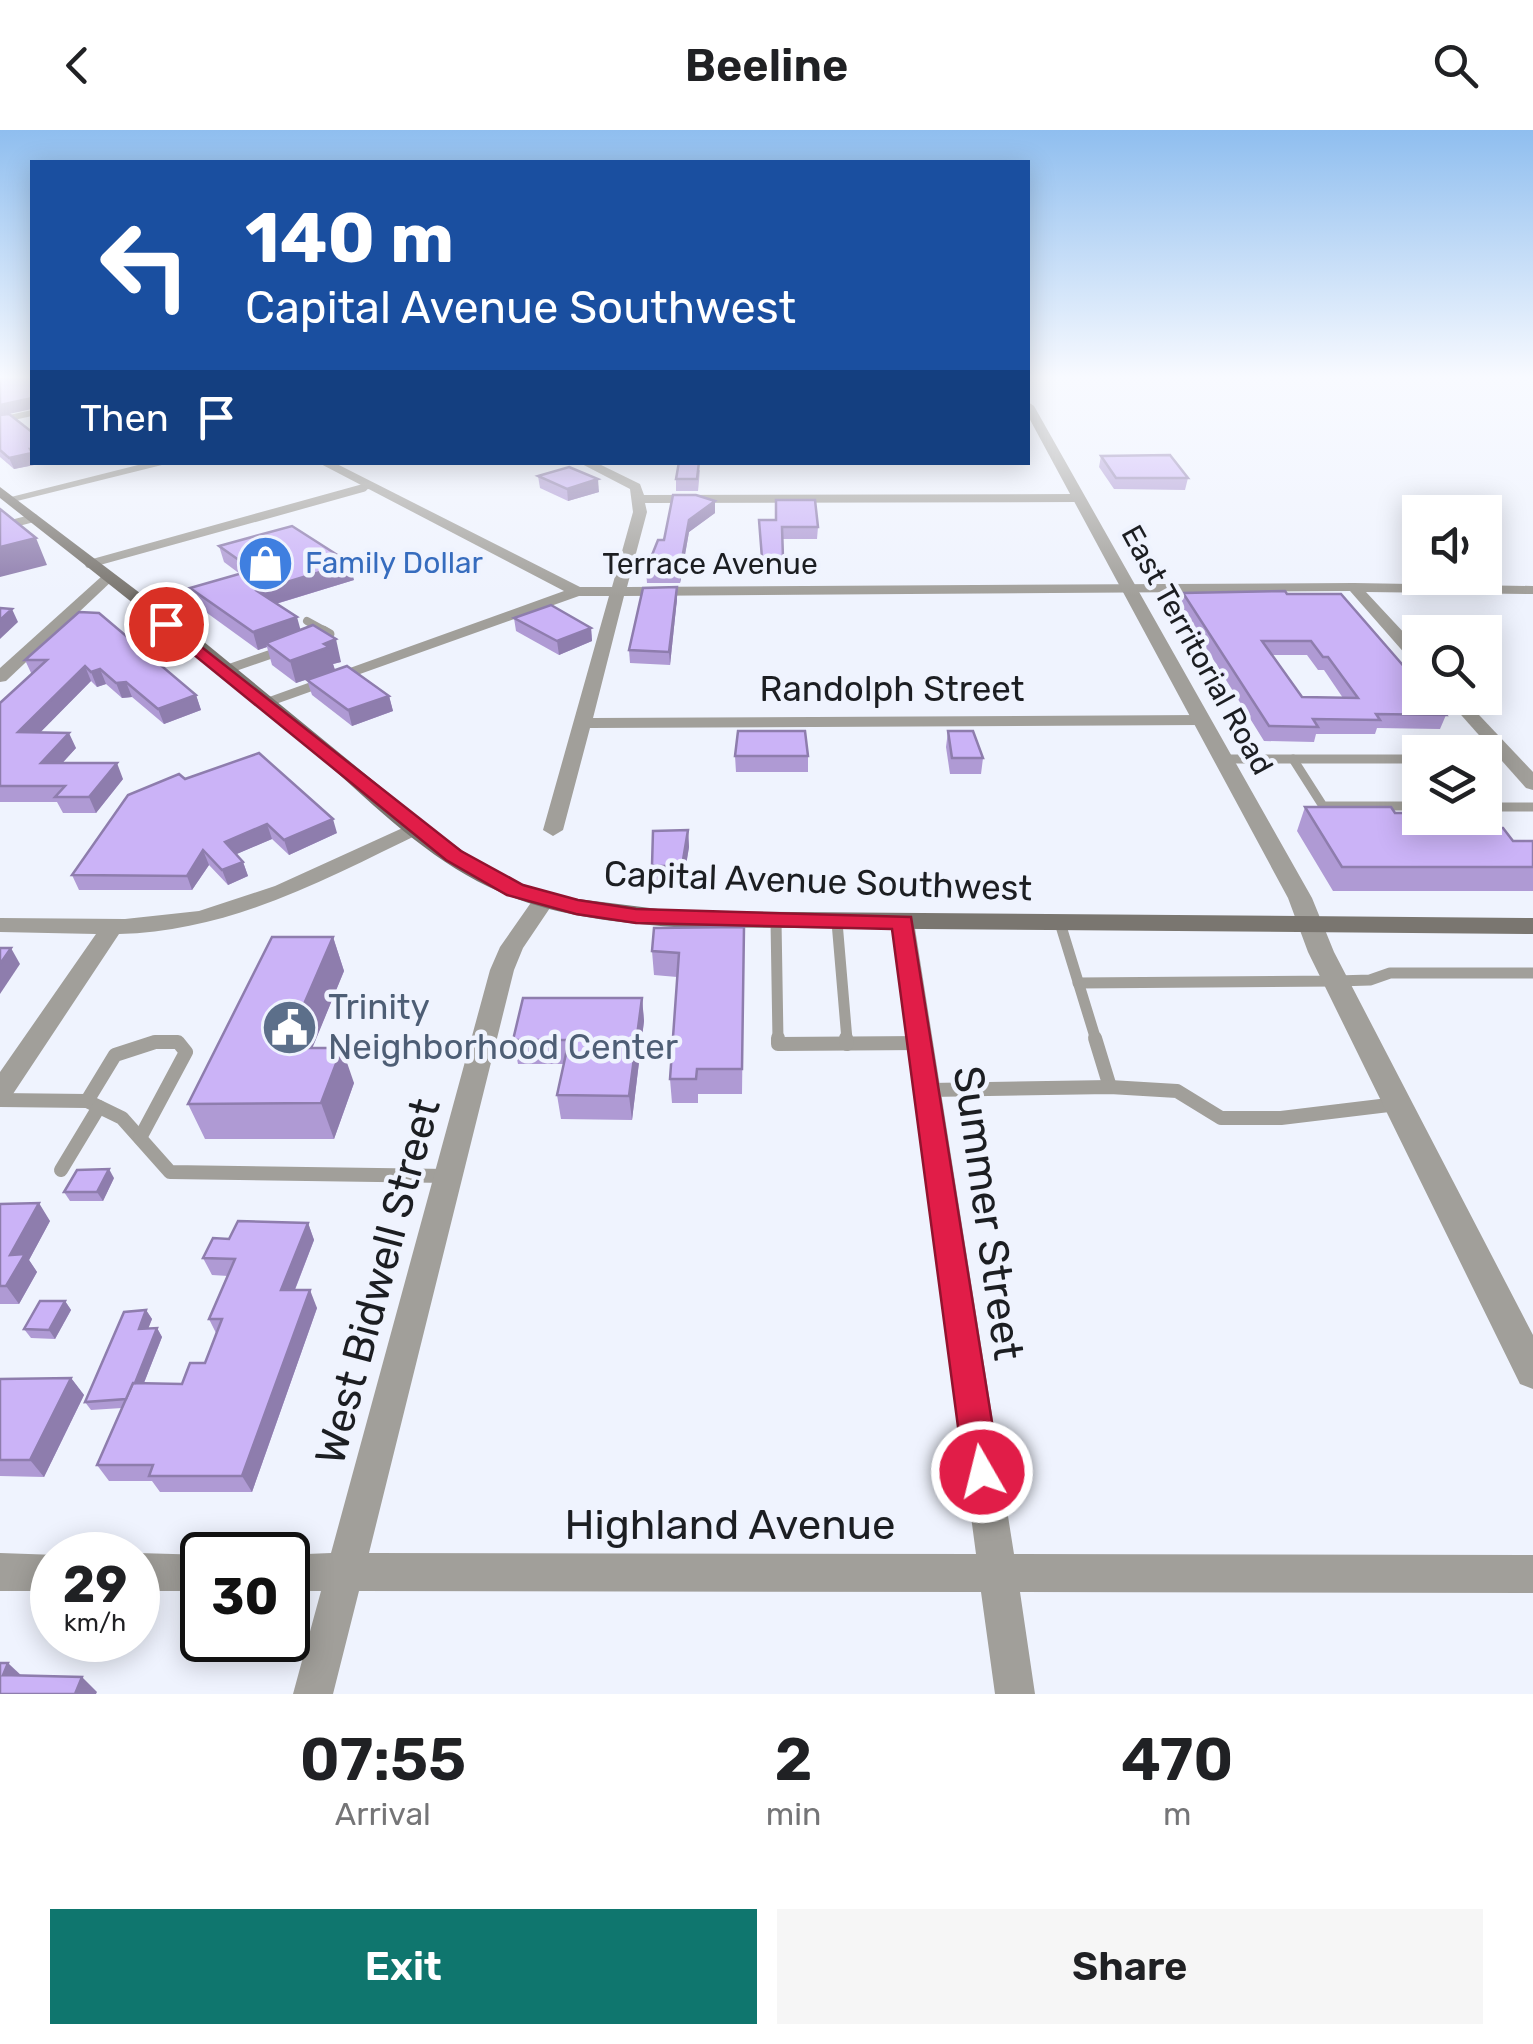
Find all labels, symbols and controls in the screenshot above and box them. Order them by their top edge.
icon: back [50,38,105,93]
icon: search [1428,38,1483,93]
text: Beeline [685,39,848,92]
text: 140 m [245,197,454,280]
icon: left [80,200,210,330]
text: Capital Avenue Southwest [245,281,796,334]
icon: arrive [189,390,244,445]
text: Then [80,395,169,441]
map controls [1402,495,1502,835]
button: sound [1402,495,1502,595]
street label: East Territorial Road [1113,519,1281,781]
shop icon: Family Dollar [236,533,296,593]
place label: Family Dollar [305,545,484,581]
street label: Terrace Avenue [602,546,818,582]
pin [124,582,209,667]
icon: arrive [139,597,194,652]
button: search [1402,615,1502,715]
street label: Randolph Street [760,668,1024,710]
button: layers [1402,735,1502,835]
street label: Capital Avenue Southwest [603,853,1033,909]
place label: Trinity Neighborhood Center [328,986,678,1068]
public building icon: Trinity Neighborhood Center [259,997,319,1057]
street label: Summer Street [943,1063,1033,1363]
street label: West Bidwell Street [305,1093,451,1469]
position arrow [930,1420,1034,1524]
street label: Highland Avenue [565,1500,895,1550]
speed limit sign: 30 [180,1532,310,1662]
text: 29 [63,1555,127,1615]
text: km/h [64,1608,126,1637]
text: 07:55 [300,1724,466,1795]
text: 2 [775,1724,813,1795]
text: 470 [1121,1724,1233,1795]
text: Arrival [335,1795,431,1833]
text: min [766,1795,821,1833]
text: m [1163,1795,1191,1833]
button: Exit [50,1909,757,2024]
button: Share [777,1909,1483,2024]

